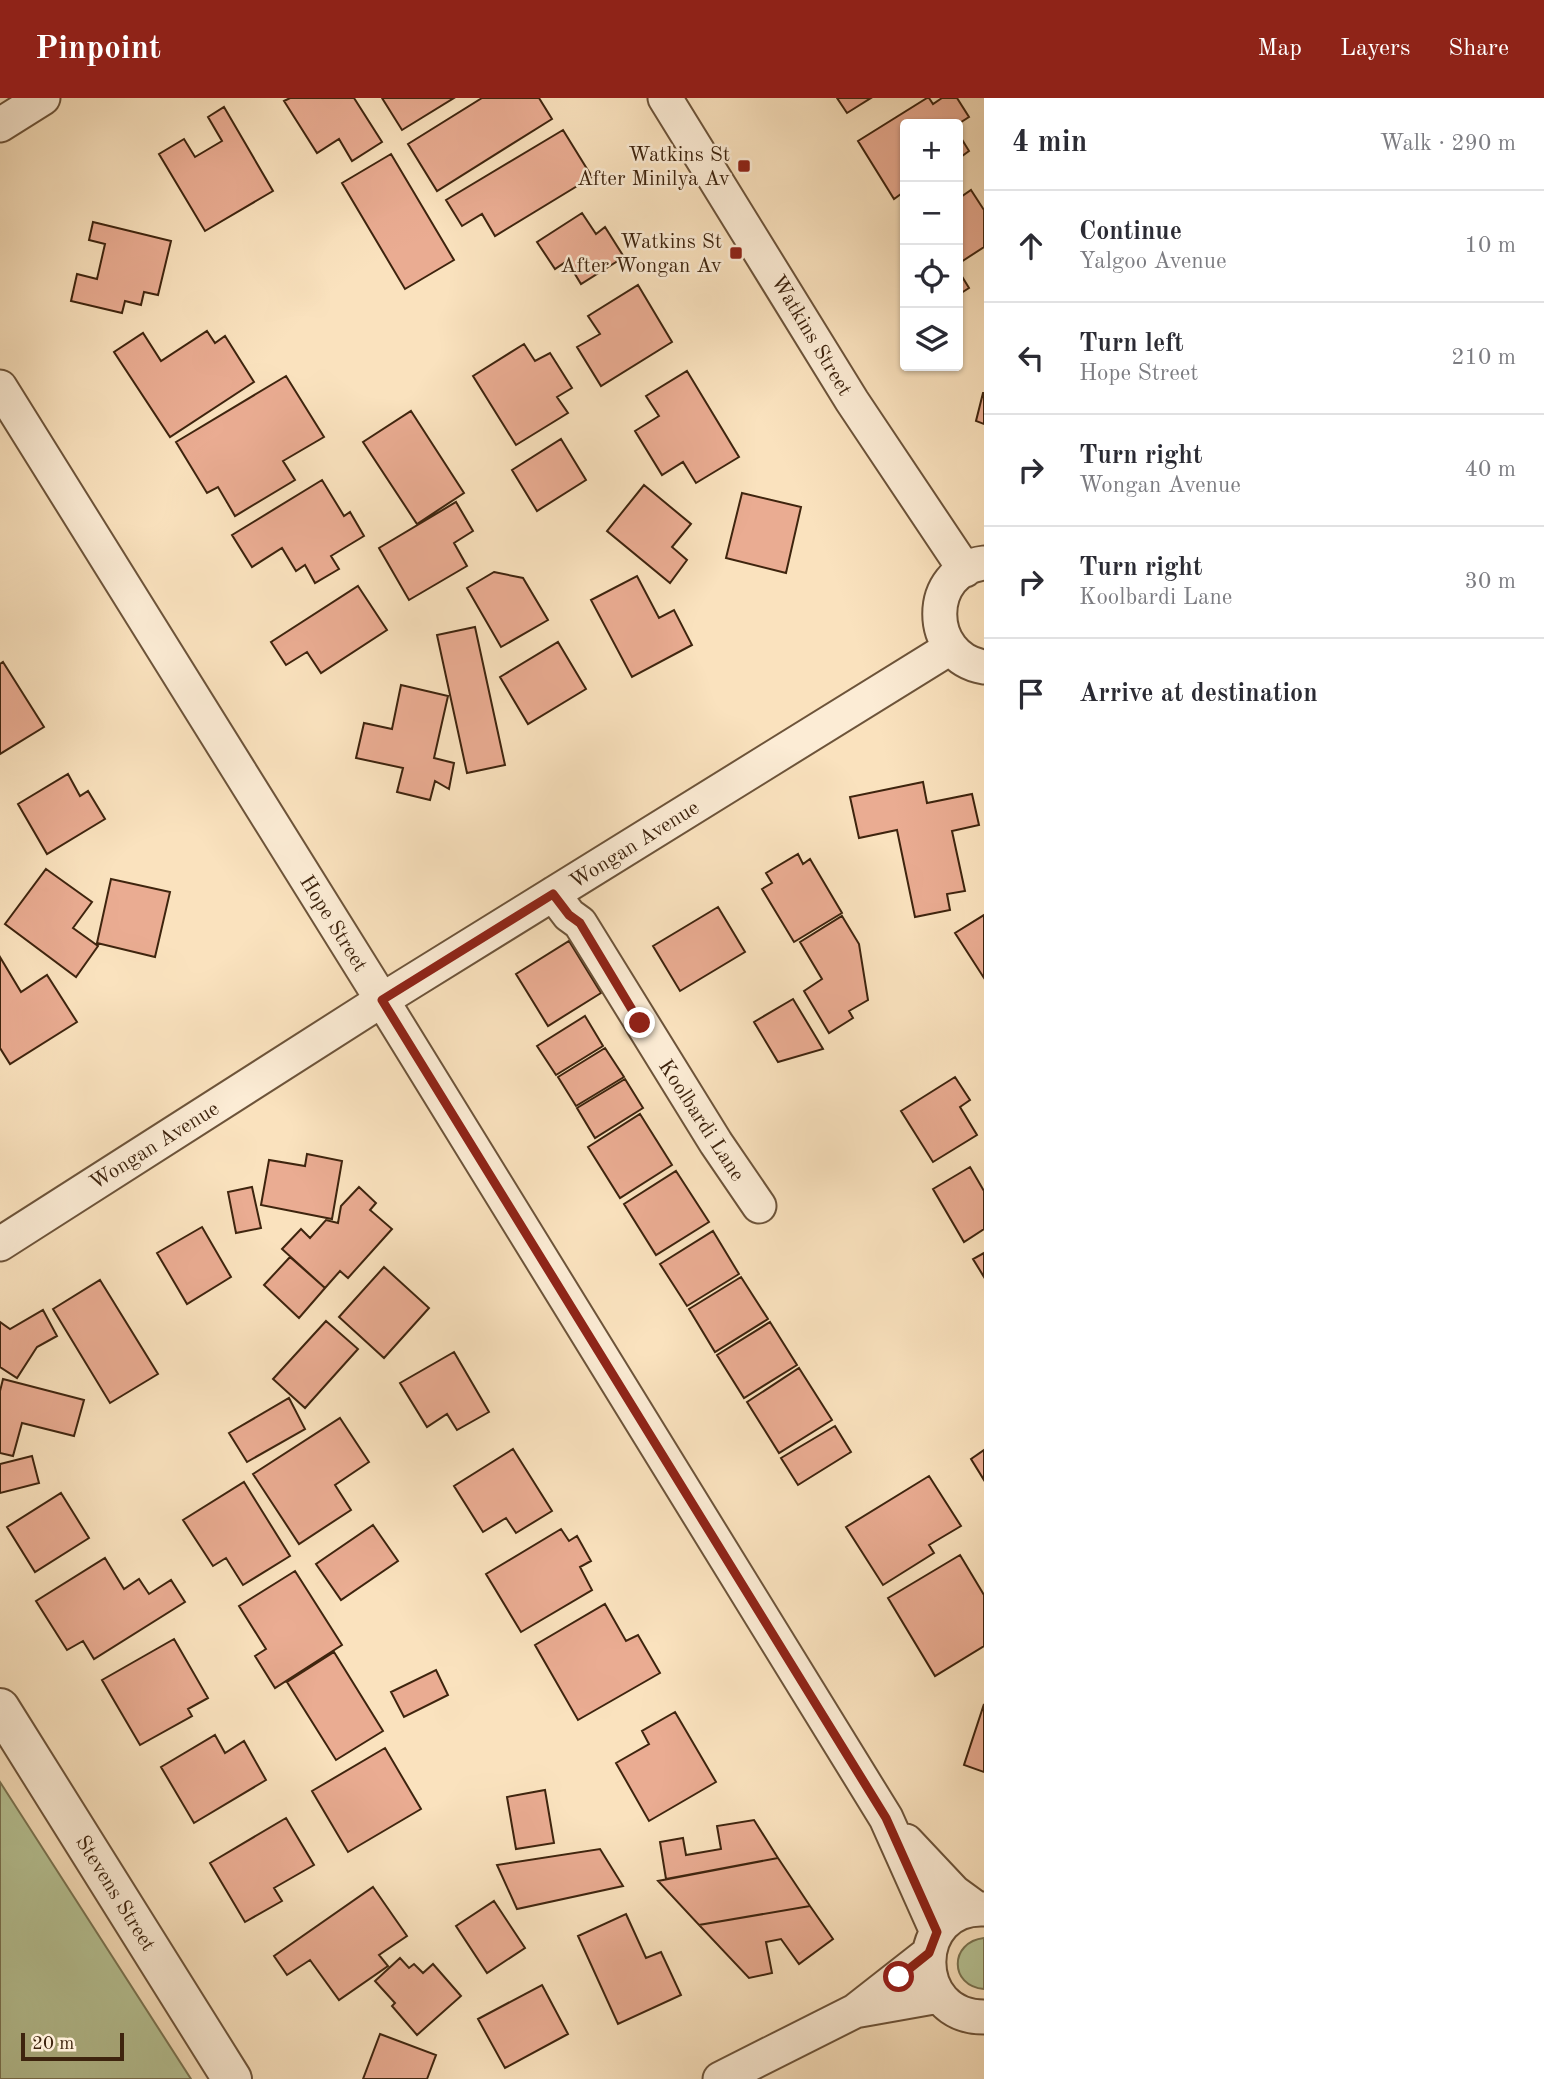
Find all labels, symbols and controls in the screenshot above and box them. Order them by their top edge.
text: Pinpoint [35,33,161,66]
text: Map [1258,37,1302,61]
text: Layers [1340,37,1410,61]
text: Share [1448,37,1509,61]
map controls [900,119,963,371]
button: + [900,119,963,182]
text: 4 min [1012,128,1087,158]
text: Walk · 290 m [1380,132,1516,155]
place label: Watkins St After Minilya Av [577,145,730,190]
marker: Watkins St After Minilya Av [736,158,752,174]
button: − [900,182,963,245]
text: Continue [1079,219,1182,245]
icon: ahead [1012,227,1050,265]
place label: Watkins St After Wongan Av [561,232,722,277]
text: 10 m [1465,234,1516,257]
marker: Watkins St After Wongan Av [728,245,744,261]
button: locate [900,245,963,308]
text: Yalgoo Avenue [1079,250,1227,273]
street label: Watkins Street [766,272,855,400]
button: layers [900,308,963,371]
text: Turn left [1079,331,1184,357]
icon: left [1012,339,1050,377]
text: 210 m [1451,346,1516,369]
text: Hope Street [1079,362,1198,385]
text: Turn right [1079,443,1202,469]
icon: right [1012,451,1050,489]
text: 40 m [1465,458,1516,481]
text: Wongan Avenue [1079,474,1241,497]
text: Turn right [1079,555,1202,581]
icon: right [1012,563,1050,601]
text: 30 m [1465,570,1516,593]
text: Koolbardi Lane [1079,586,1232,609]
icon: arrive [1012,675,1050,713]
text: Arrive at destination [1079,681,1318,707]
street label: Wongan Avenue [567,797,703,893]
street label: Hope Street [295,872,371,976]
route end [624,1007,655,1038]
street label: Koolbardi Lane [654,1056,748,1185]
street label: Wongan Avenue [87,1098,223,1194]
street label: Stevens Street [71,1832,159,1955]
route start [883,1961,914,1992]
scale bar [21,2030,124,2062]
text: 20 m [32,2035,74,2054]

